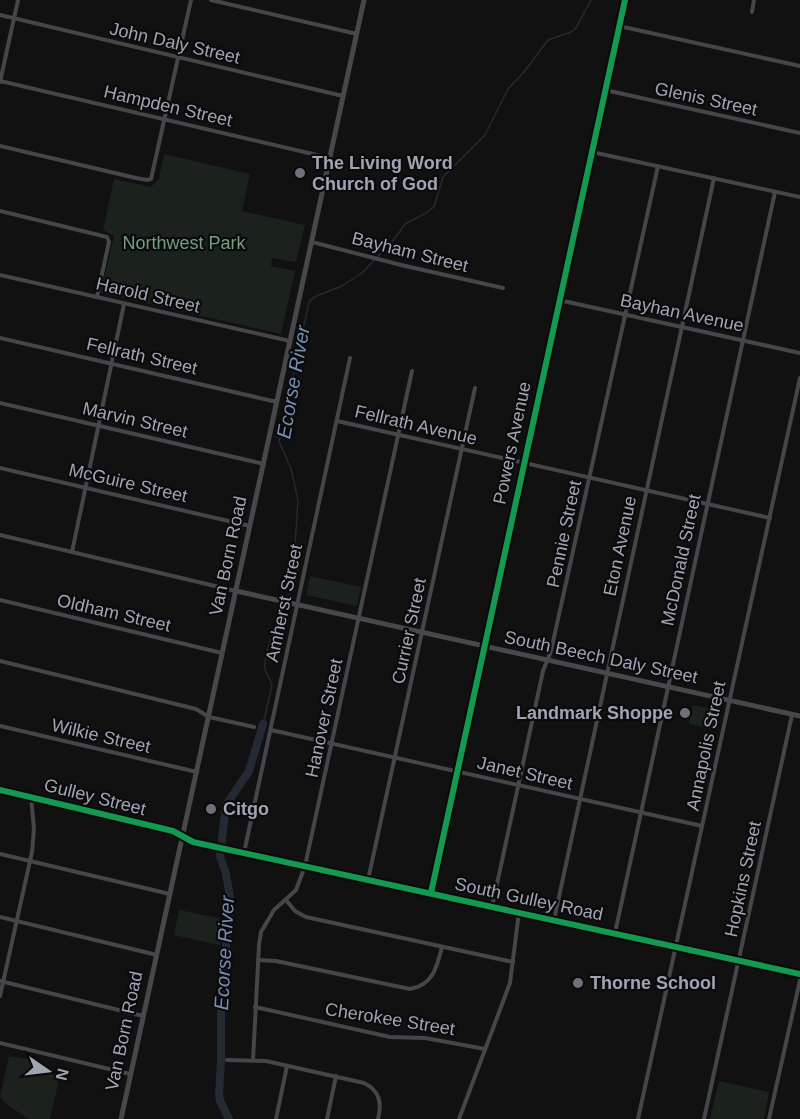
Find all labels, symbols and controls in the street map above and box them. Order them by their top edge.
street label: John Daly Street [108,18,242,68]
street label: Glenis Street [653,78,759,120]
street label: Hampden Street [102,82,234,130]
place label: The Living Word Church of God [312,153,453,194]
marker: The Living Word Church of God [293,166,307,180]
street label: Bayham Street [350,228,470,276]
park label: Northwest Park [122,233,247,253]
street label: Harold Street [94,273,202,317]
street label: Bayhan Avenue [618,290,746,336]
water label: Ecorse River [272,322,314,440]
street label: Fellrath Street [85,334,199,378]
street label: Powers Avenue [489,380,535,506]
street label: Marvin Street [81,398,189,442]
street label: Fellrath Avenue [353,401,479,449]
street label: McGuire Street [67,460,189,506]
street label: Pennie Street [543,479,585,589]
street label: McDonald Street [657,492,705,628]
street label: Van Born Road [206,494,250,618]
street label: Eton Avenue [600,494,640,598]
street label: Amherst Street [262,542,306,664]
street label: Currier Street [388,576,430,686]
street label: Oldham Street [55,590,173,636]
street label: South Beech Daly Street [503,627,699,687]
street label: Hanover Street [302,657,346,779]
street label: Annapolis Street [682,679,730,813]
place label: Landmark Shoppe [516,703,673,723]
marker: Landmark Shoppe [678,706,692,720]
street label: Wilkie Street [50,715,152,757]
street label: Janet Street [475,752,575,794]
street label: Gulley Street [42,775,148,819]
place label: Citgo [223,799,269,819]
marker: Citgo [204,802,218,816]
street label: Hopkins Street [721,819,765,939]
street label: South Gulley Road [453,874,605,924]
water label: Ecorse River [210,894,238,1011]
street label: Van Born Road [102,969,146,1093]
place label: Thorne School [590,973,716,993]
marker: Thorne School [571,976,585,990]
street label: Cherokee Street [324,999,456,1039]
north arrow [18,1041,78,1101]
text: N [52,1067,72,1082]

